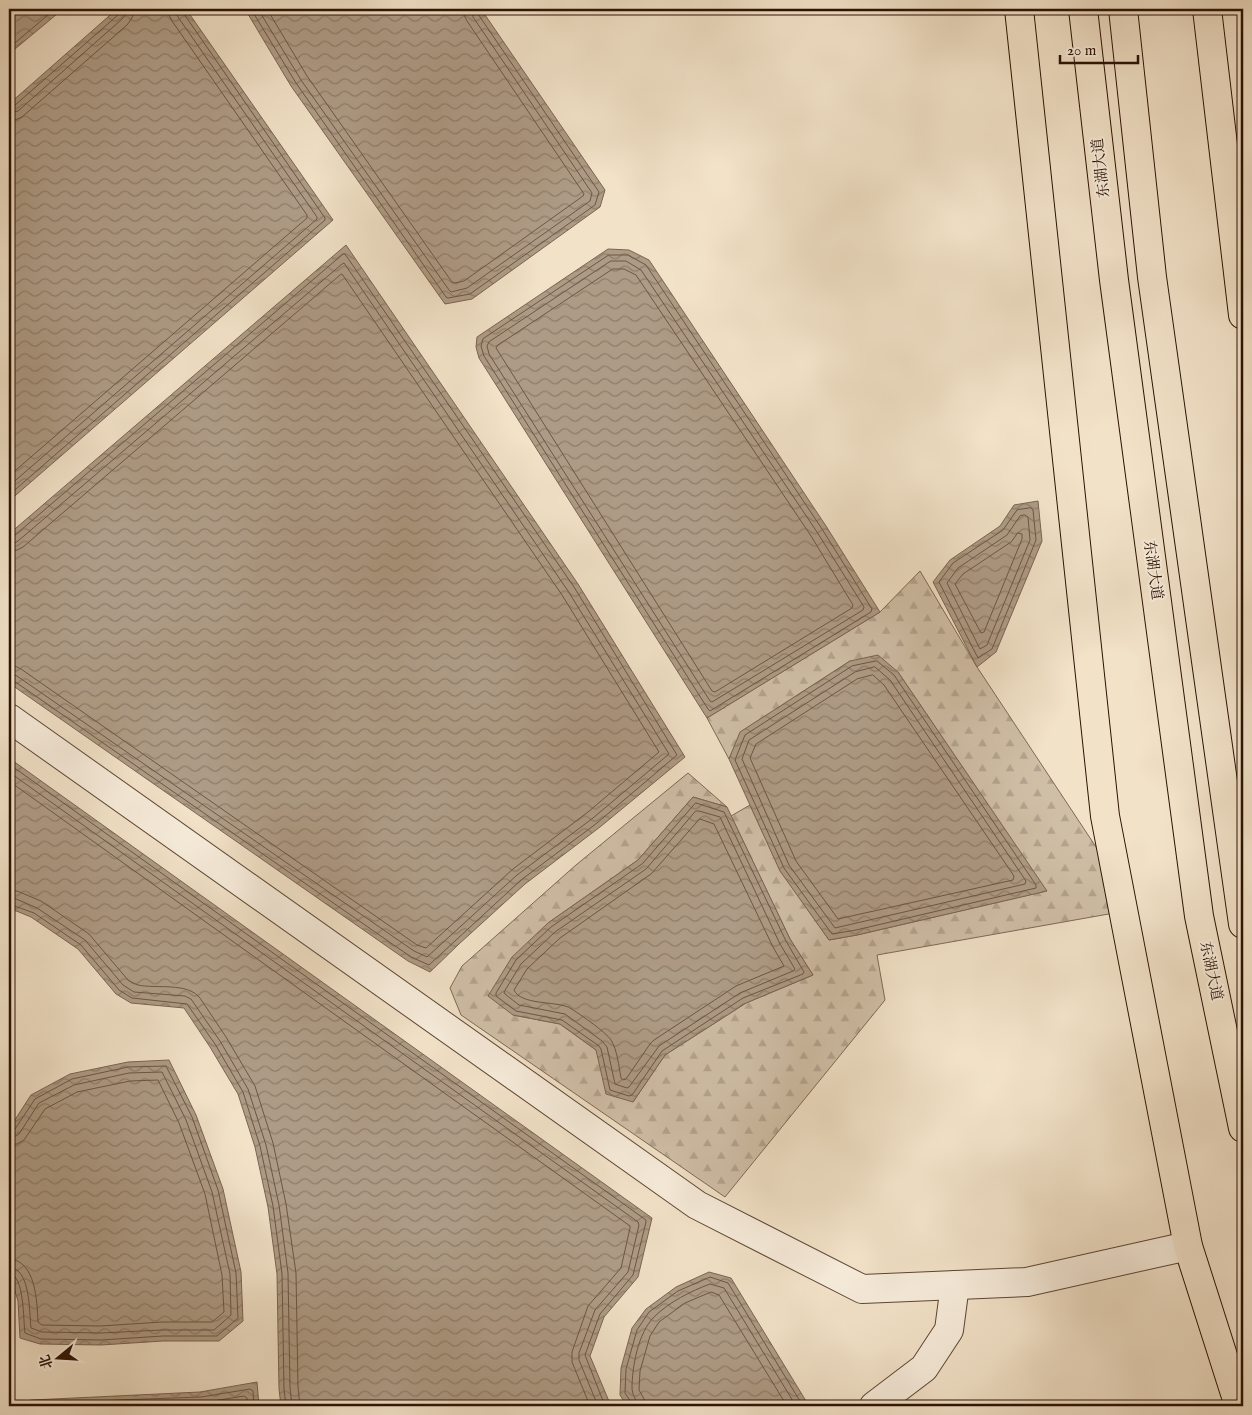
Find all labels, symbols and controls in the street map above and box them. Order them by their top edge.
scale bar [1060,32,1137,64]
text: 20 m [1067,41,1097,60]
street label: 东湖大道 [1088,137,1114,199]
street label: 东湖大道 [1139,539,1167,601]
street label: 东湖大道 [1195,940,1227,1002]
north arrow [32,1332,82,1382]
text: 北 [36,1352,57,1371]

